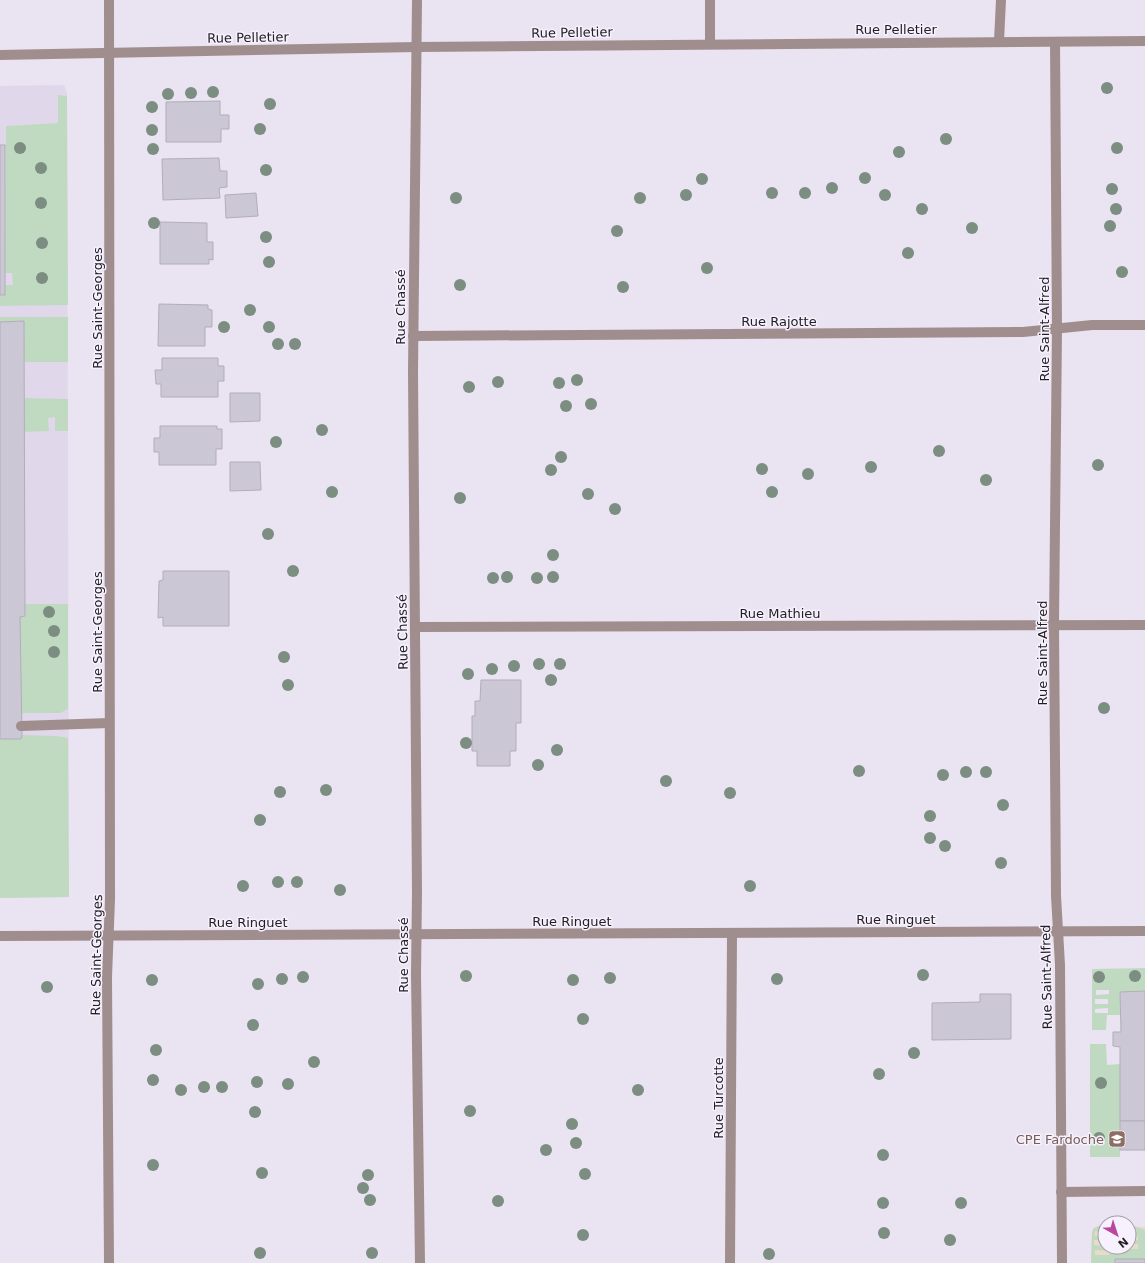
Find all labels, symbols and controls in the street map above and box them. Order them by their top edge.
street label: Rue Pelletier [855,22,937,37]
street label: Rue Pelletier [531,24,614,41]
street label: Rue Pelletier [207,29,290,46]
street label: Rue Saint-Georges [90,247,105,369]
street label: Rue Chassé [393,269,408,345]
street label: Rue Saint-Alfred [1037,277,1052,381]
street label: Rue Rajotte [741,314,817,329]
street label: Rue Saint-Georges [90,571,105,693]
street label: Rue Chassé [394,594,411,670]
street label: Rue Saint-Alfred [1035,601,1050,705]
street label: Rue Mathieu [739,606,821,621]
street label: Rue Saint-Georges [88,894,105,1016]
street label: Rue Ringuet [856,912,936,927]
street label: Rue Ringuet [532,914,612,929]
street label: Rue Ringuet [208,915,288,930]
street label: Rue Chassé [396,917,411,993]
street label: Rue Saint-Alfred [1038,924,1055,1030]
street label: Rue Turcotte [711,1057,726,1139]
school or university icon: CPE Fardoche [1107,1129,1127,1149]
place label: CPE Fardoche [1016,1132,1104,1147]
north arrow [1097,1215,1137,1255]
text: N [1115,1234,1131,1250]

